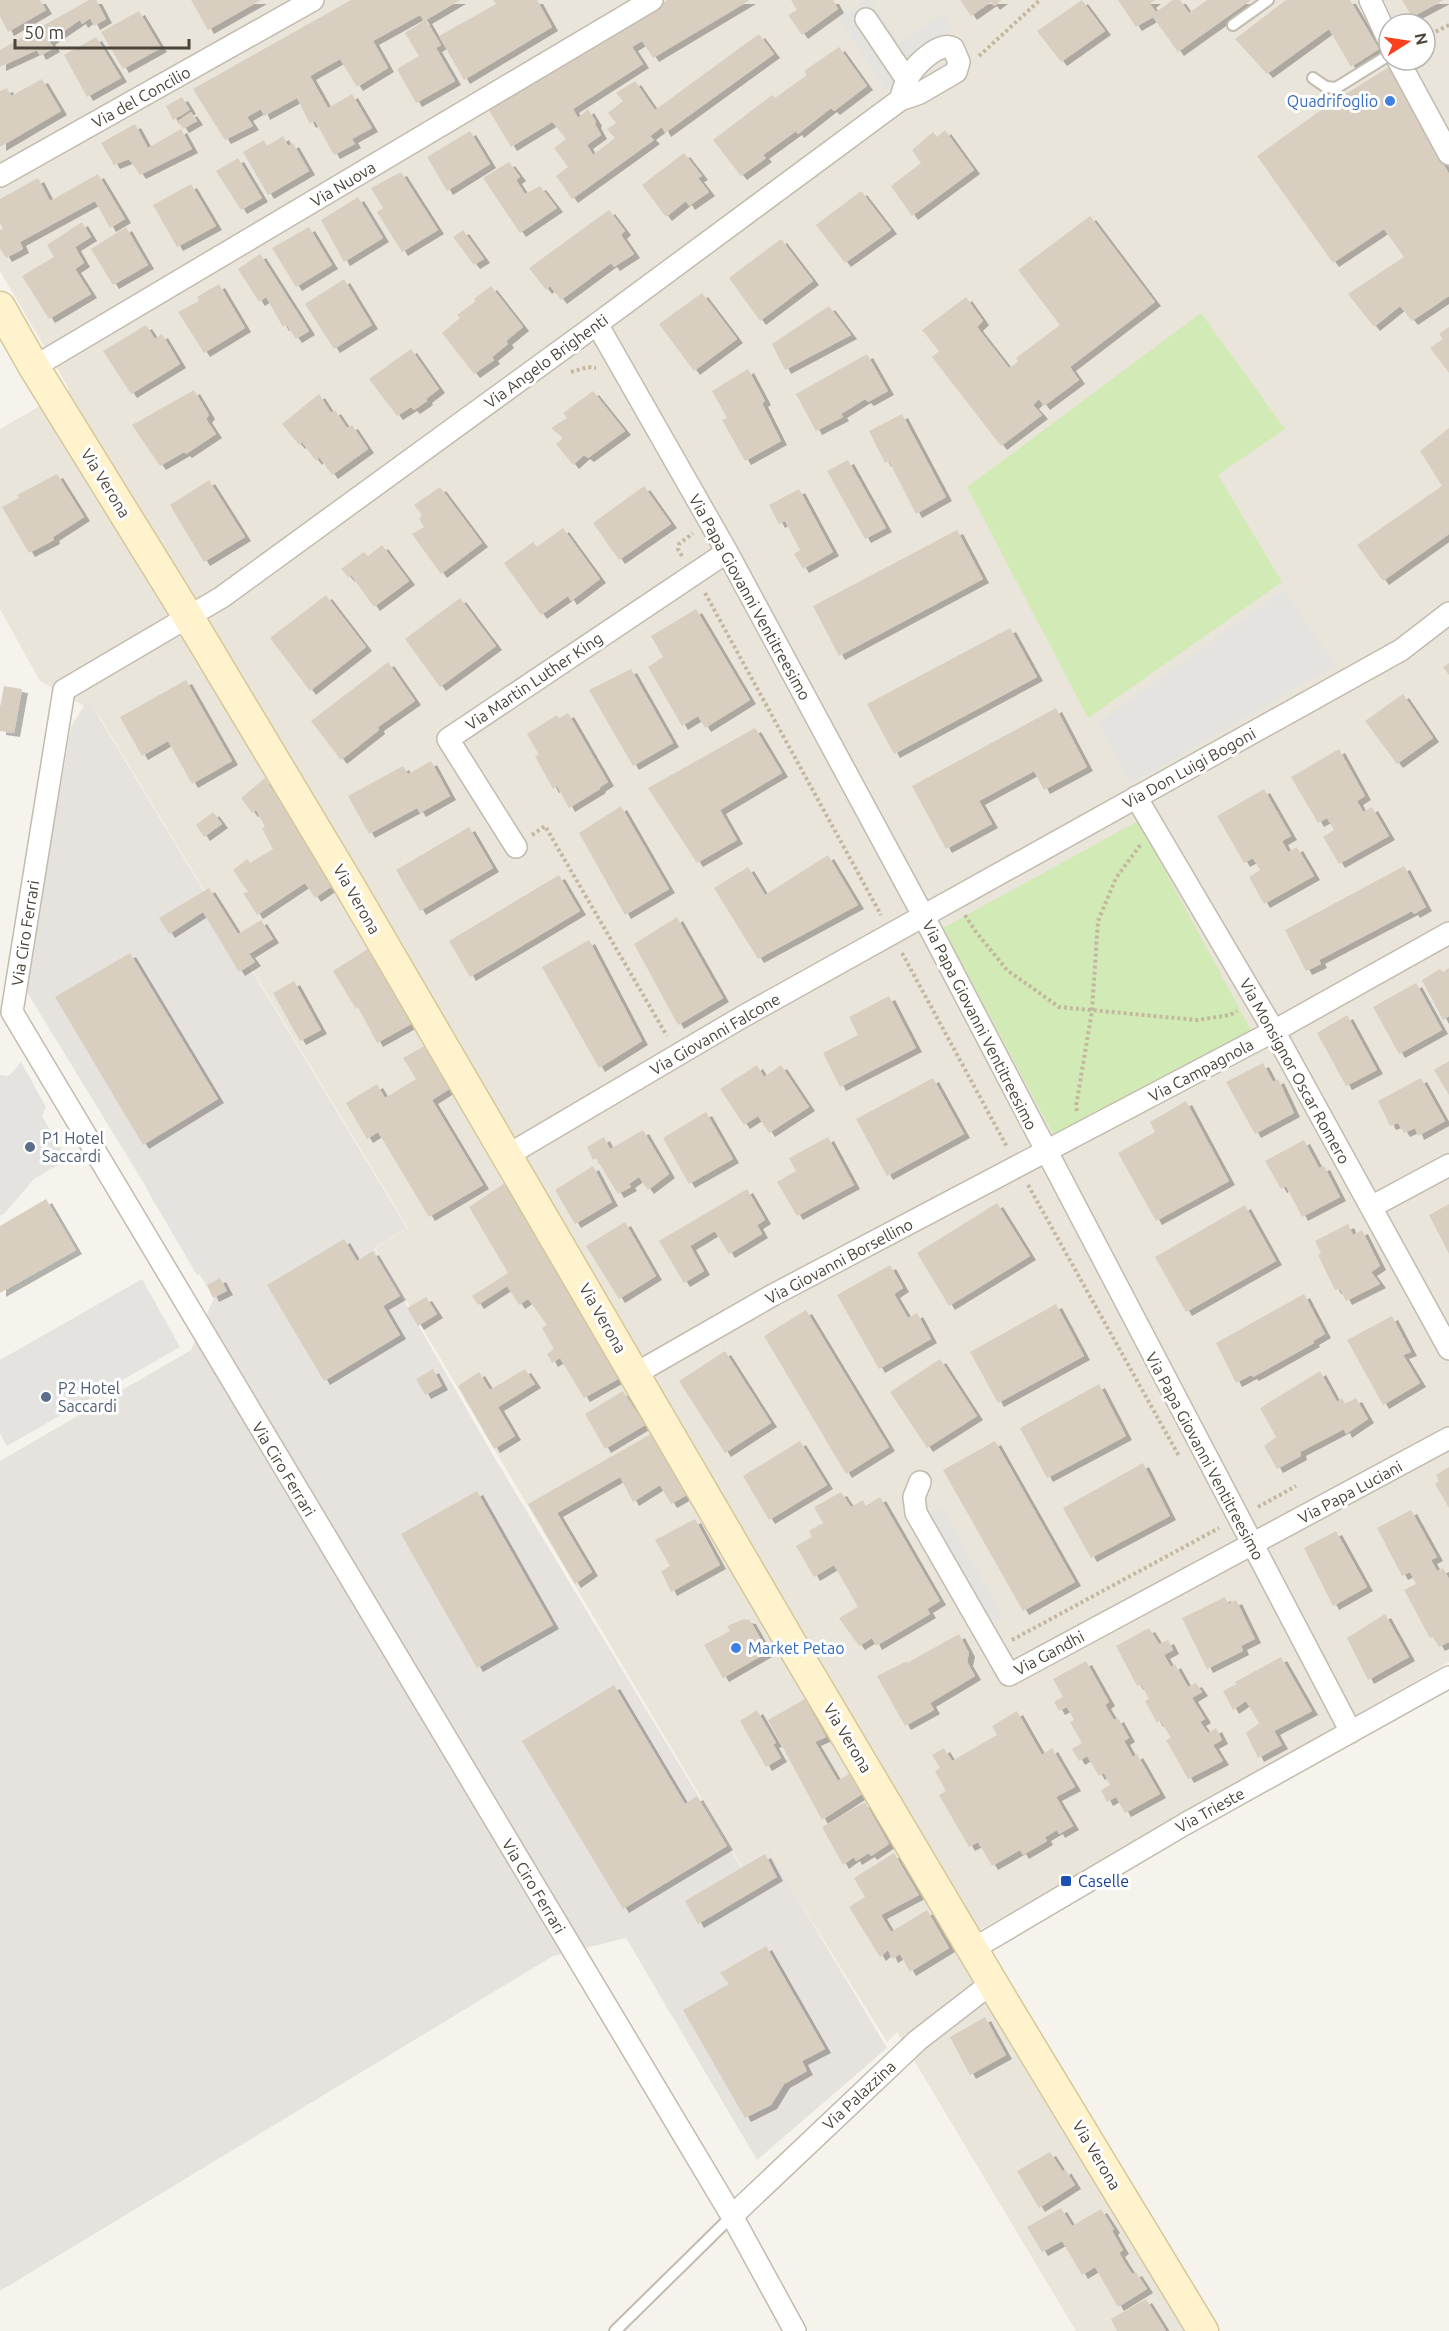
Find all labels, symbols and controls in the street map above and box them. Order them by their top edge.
scale bar [15,12,189,50]
north arrow [1377,12,1437,72]
text: 50 m [24,22,64,42]
text: N [1412,31,1432,47]
street label: Via del Concilio [89,63,193,131]
place label: Quadrifoglio [1287,92,1378,110]
marker: Quadrifoglio [1383,94,1397,108]
street label: Via Nuova [307,158,379,210]
street label: Via Angelo Brighenti [481,310,611,412]
street label: Via Verona [78,445,134,521]
street label: Via Papa Giovanni Ventitreesimo [686,491,814,703]
street label: Via Martin Luther King [462,628,606,734]
street label: Via Don Luigi Bogoni [1120,724,1258,812]
street label: Via Verona [330,861,384,937]
street label: Via Ciro Ferrari [8,879,42,987]
street label: Via Papa Giovanni Ventitreesimo [919,917,1041,1133]
street label: Via Monsignor Oscar Romero [1236,975,1354,1167]
street label: Via Giovanni Falcone [647,989,783,1079]
street label: Via Campagnola [1146,1035,1256,1105]
place label: P1 Hotel Saccardi [42,1129,104,1165]
marker: P1 Hotel Saccardi [23,1140,37,1154]
street label: Via Giovanni Borsellino [762,1214,916,1308]
street label: Via Verona [576,1280,630,1356]
street label: Via Papa Giovanni Ventitreesimo [1142,1349,1268,1563]
place label: P2 Hotel Saccardi [58,1379,120,1415]
marker: P2 Hotel Saccardi [39,1390,53,1404]
street label: Via Ciro Ferrari [249,1419,319,1519]
street label: Via Papa Luciani [1295,1457,1405,1527]
street label: Via Gandhi [1011,1627,1087,1679]
place label: Market Petao [748,1639,845,1657]
marker: Market Petao [729,1641,743,1655]
street label: Via Verona [820,1700,876,1776]
street label: Via Trieste [1173,1784,1247,1836]
street label: Via Ciro Ferrari [499,1836,569,1936]
place label: Caselle [1078,1872,1129,1890]
marker: Caselle [1059,1874,1073,1888]
street label: Via Palazzina [819,2057,899,2133]
street label: Via Verona [1069,2117,1125,2193]

